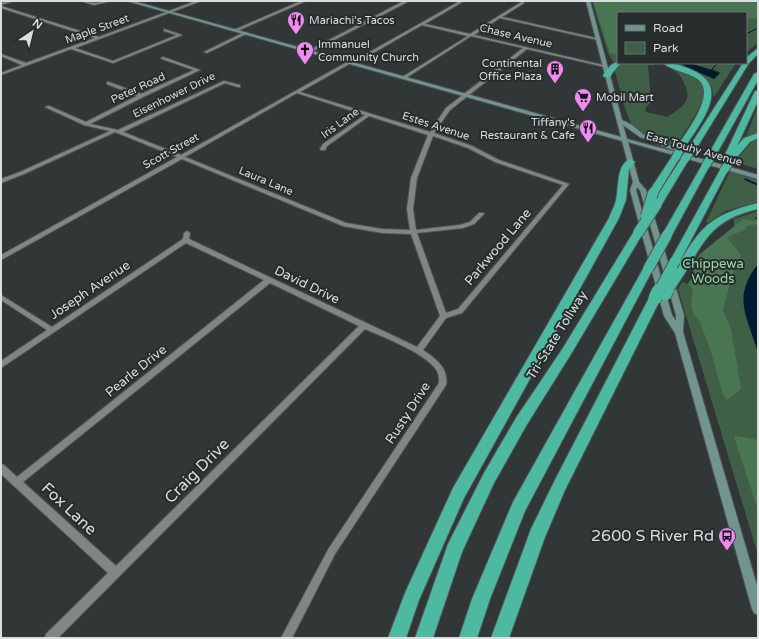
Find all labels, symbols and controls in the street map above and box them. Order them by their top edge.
restaurant icon: Mariachi's Tacos [286,10,306,35]
street label: Maple Street [63,11,131,47]
north arrow [12,12,52,52]
legend [617,12,747,64]
place label: Mariachi's Tacos [309,14,395,27]
text: N [30,16,45,32]
street label: Chase Avenue [478,21,554,51]
text: Road [653,21,683,35]
place label: Immanuel Community Church [318,38,419,64]
church icon: Immanuel Community Church [295,40,315,65]
text: Park [653,41,679,55]
place label: Continental Office Plaza [479,57,542,83]
building icon: Continental Office Plaza [545,59,565,84]
street label: Eisenhower Drive [131,69,217,121]
street label: Peter Road [109,70,167,106]
supermarket icon: Mobil Mart [573,87,593,112]
place label: Mobil Mart [596,91,654,104]
street label: Iris Lane [319,105,361,141]
street label: Estes Avenue [401,109,471,143]
place label: Tiffany's Restaurant & Cafe [480,116,575,142]
restaurant icon: Tiffany's Restaurant & Cafe [578,118,598,143]
street label: East Touhy Avenue [644,129,744,169]
street label: Scott Street [141,130,201,172]
street label: Laura Lane [237,164,295,198]
street label: Parkwood Lane [461,205,535,289]
park label: Chippewa Woods [682,256,744,287]
street label: Joseph Avenue [47,257,133,323]
street label: David Drive [272,262,342,308]
street label: Tri-State Tollway [523,288,591,382]
street label: Pearle Drive [102,341,170,401]
street label: Rusty Drive [382,379,434,447]
street label: Craig Drive [160,434,234,508]
street label: Fox Lane [37,478,101,540]
place label: 2600 S River Rd [591,526,714,546]
bus stop icon: 2600 S River Rd [717,526,737,551]

